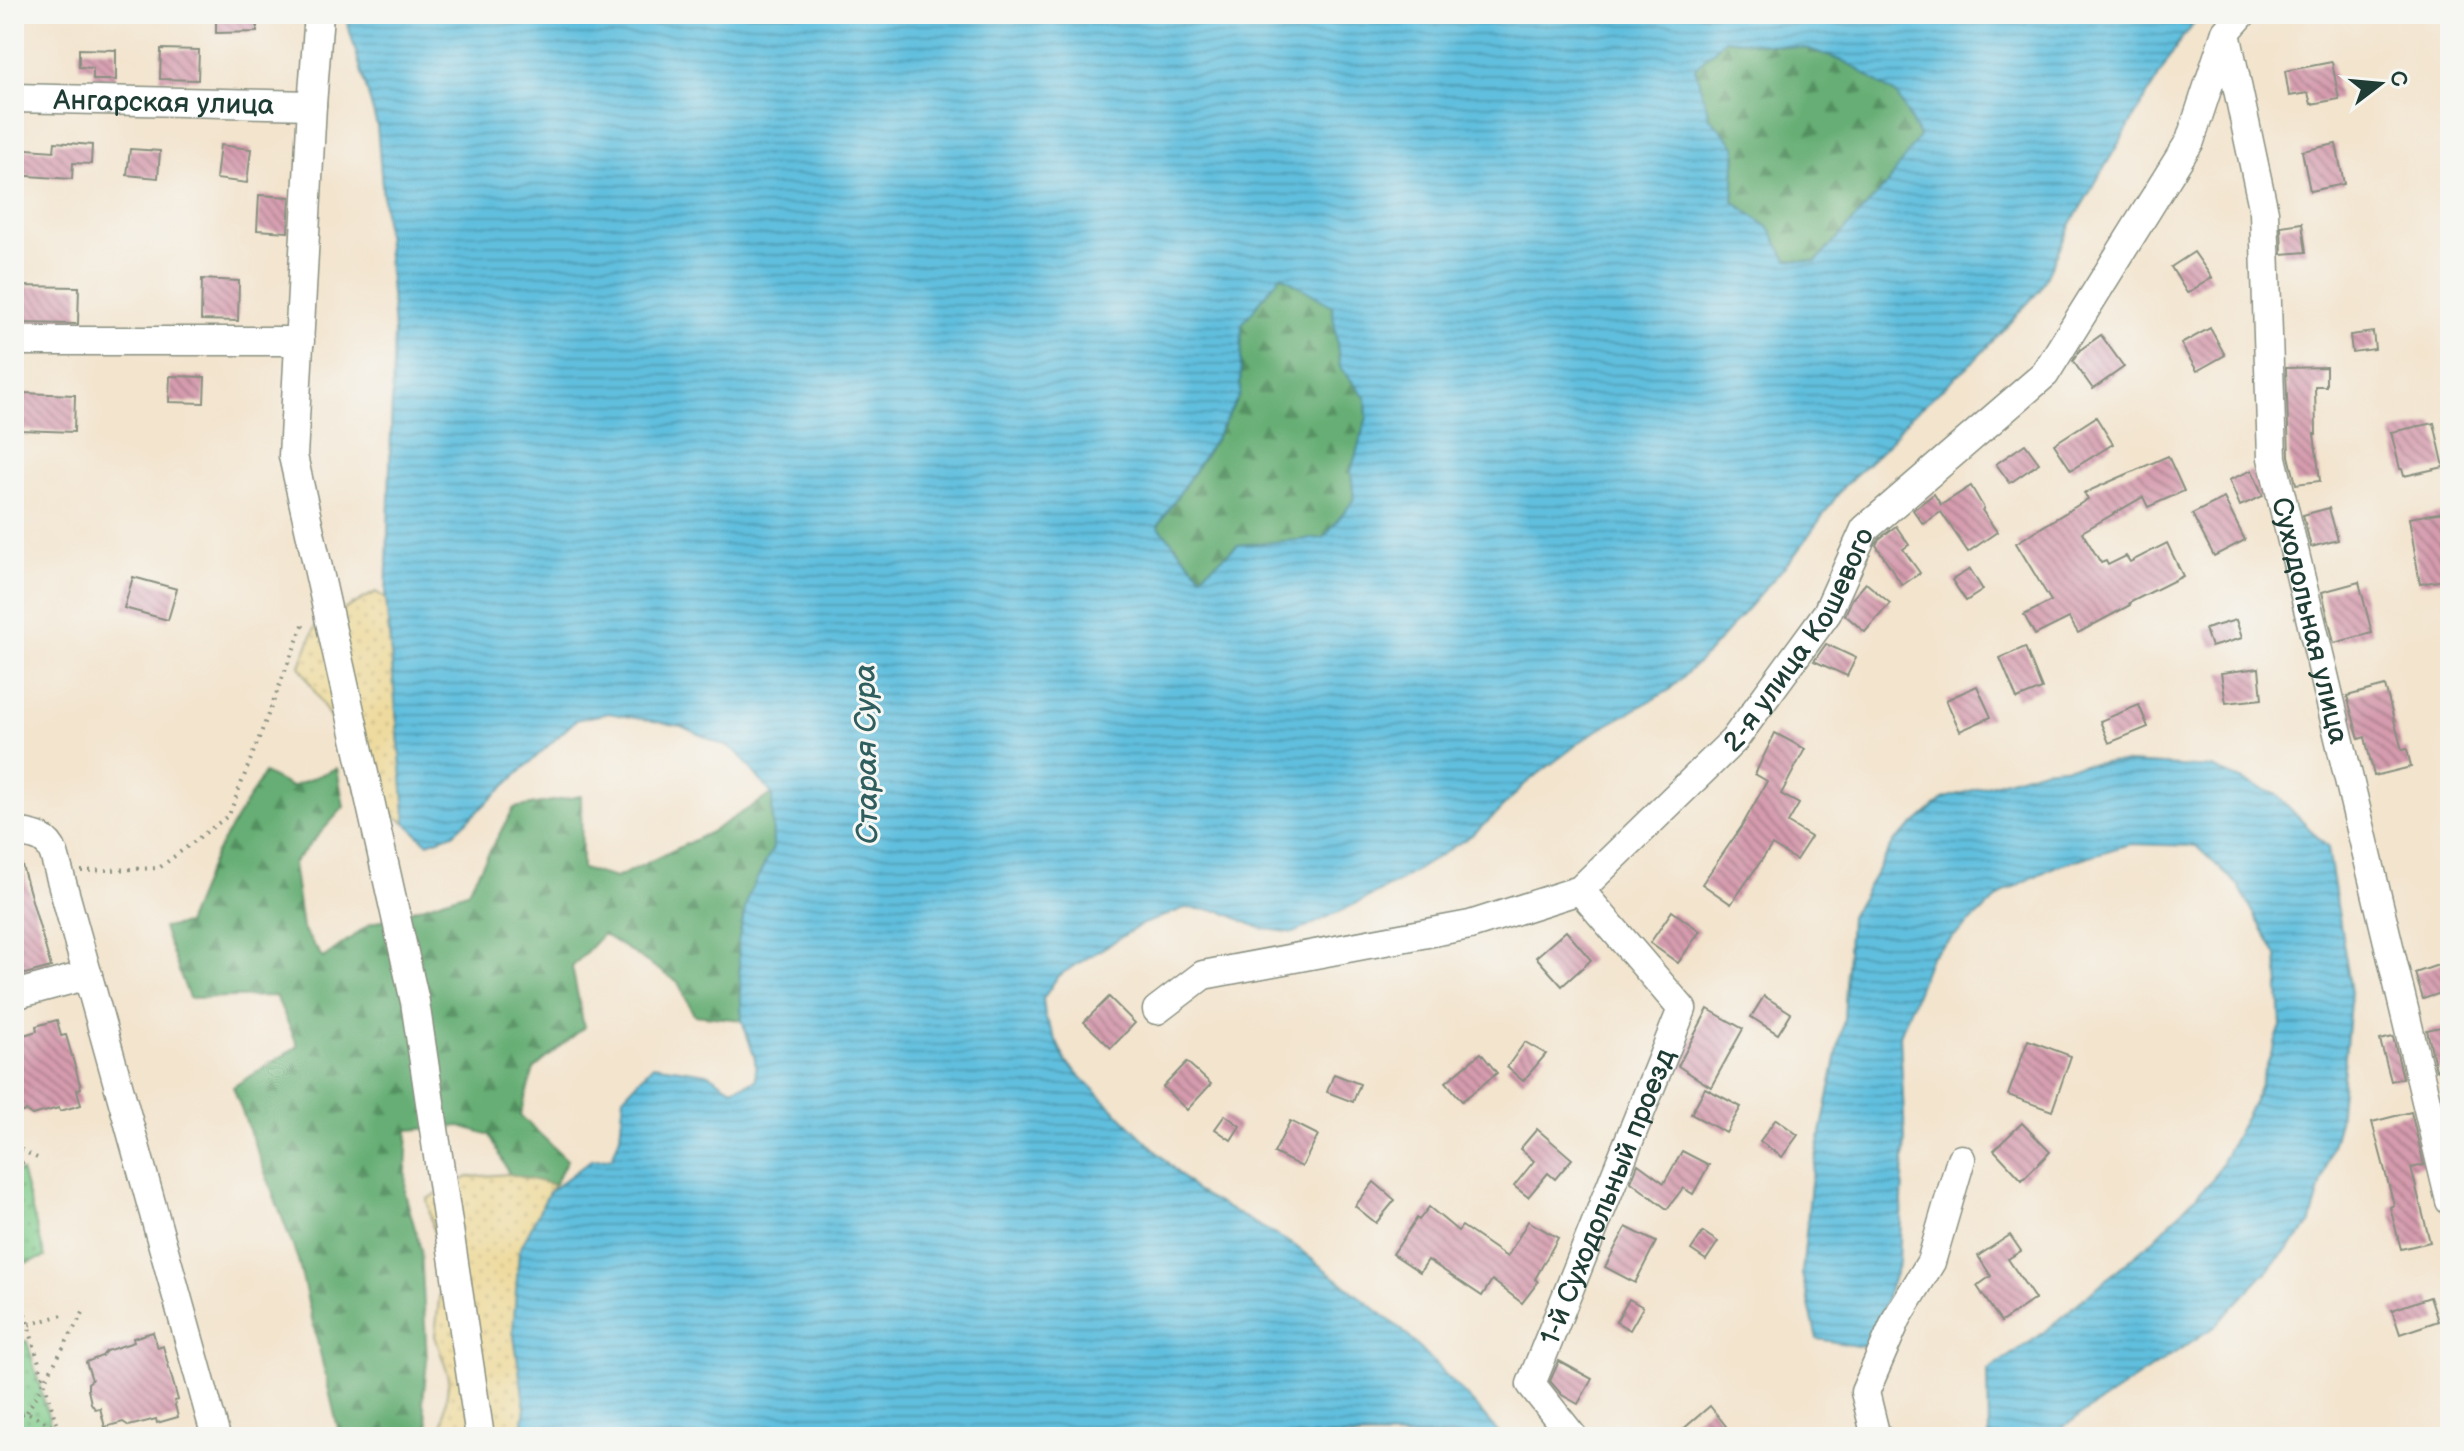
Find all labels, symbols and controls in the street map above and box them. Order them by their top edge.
north arrow [2340,44,2420,124]
text: С [2383,68,2413,90]
street label: Ангарская улица [52,84,275,122]
street label: Суходольная улица [2264,494,2355,748]
street label: 2-я улица Кошевого [1717,523,1881,759]
water label: Старая Сура [847,664,887,844]
street label: 1-й Суходольный проезд [1534,1044,1682,1350]

